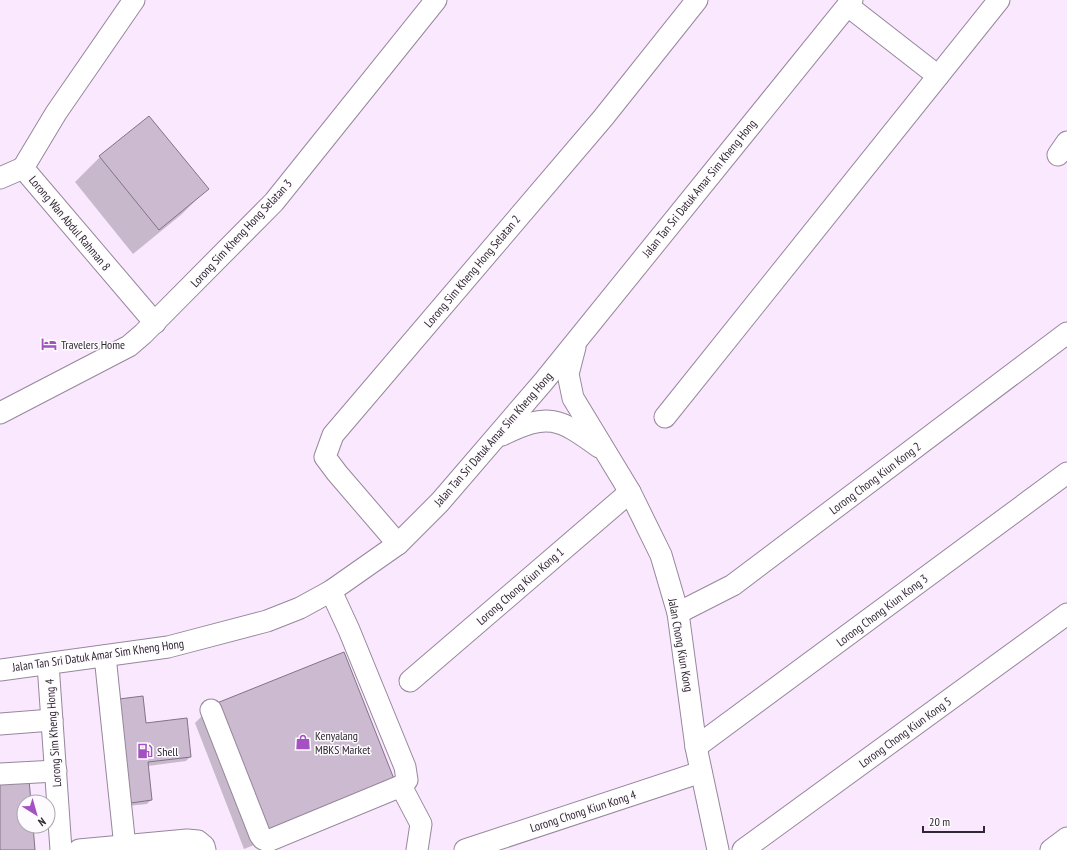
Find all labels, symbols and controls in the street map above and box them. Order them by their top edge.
street label: Jalan Tan Sri Datuk Amar Sim Kheng Hong [638,116,759,261]
street label: Lorong Wan Abdul Rahman 8 [26,173,114,273]
street label: Lorong Sim Kheng Hong Selatan 3 [187,176,295,290]
street label: Lorong Sim Kheng Hong Selatan 2 [421,212,523,330]
hotel icon: Travelers Home [40,335,58,353]
place label: Travelers Home [61,337,125,352]
street label: Jalan Tan Sri Datuk Amar Sim Kheng Hong [430,369,555,510]
street label: Lorong Chong Kiun Kong 2 [826,439,924,517]
street label: Lorong Chong Kiun Kong 1 [473,544,567,628]
street label: Lorong Chong Kiun Kong 3 [833,571,931,649]
street label: Jalan Chong Kiun Kong [665,596,697,693]
street label: Jalan Tan Sri Datuk Amar Sim Kheng Hong [10,636,185,675]
street label: Lorong Sim Kheng Hong 4 [42,678,64,788]
street label: Lorong Chong Kiun Kong 5 [856,693,954,771]
place label: Kenyalang MBKS Market [315,728,371,757]
shop icon: Kenyalang MBKS Market [294,733,312,751]
fuel station icon: Shell [136,742,154,760]
place label: Shell [157,744,178,759]
street label: Lorong Chong Kiun Kong 4 [528,787,638,835]
north arrow [16,794,56,834]
scale bar [923,808,984,834]
text: 20 m [929,814,950,829]
text: N [35,815,49,829]

